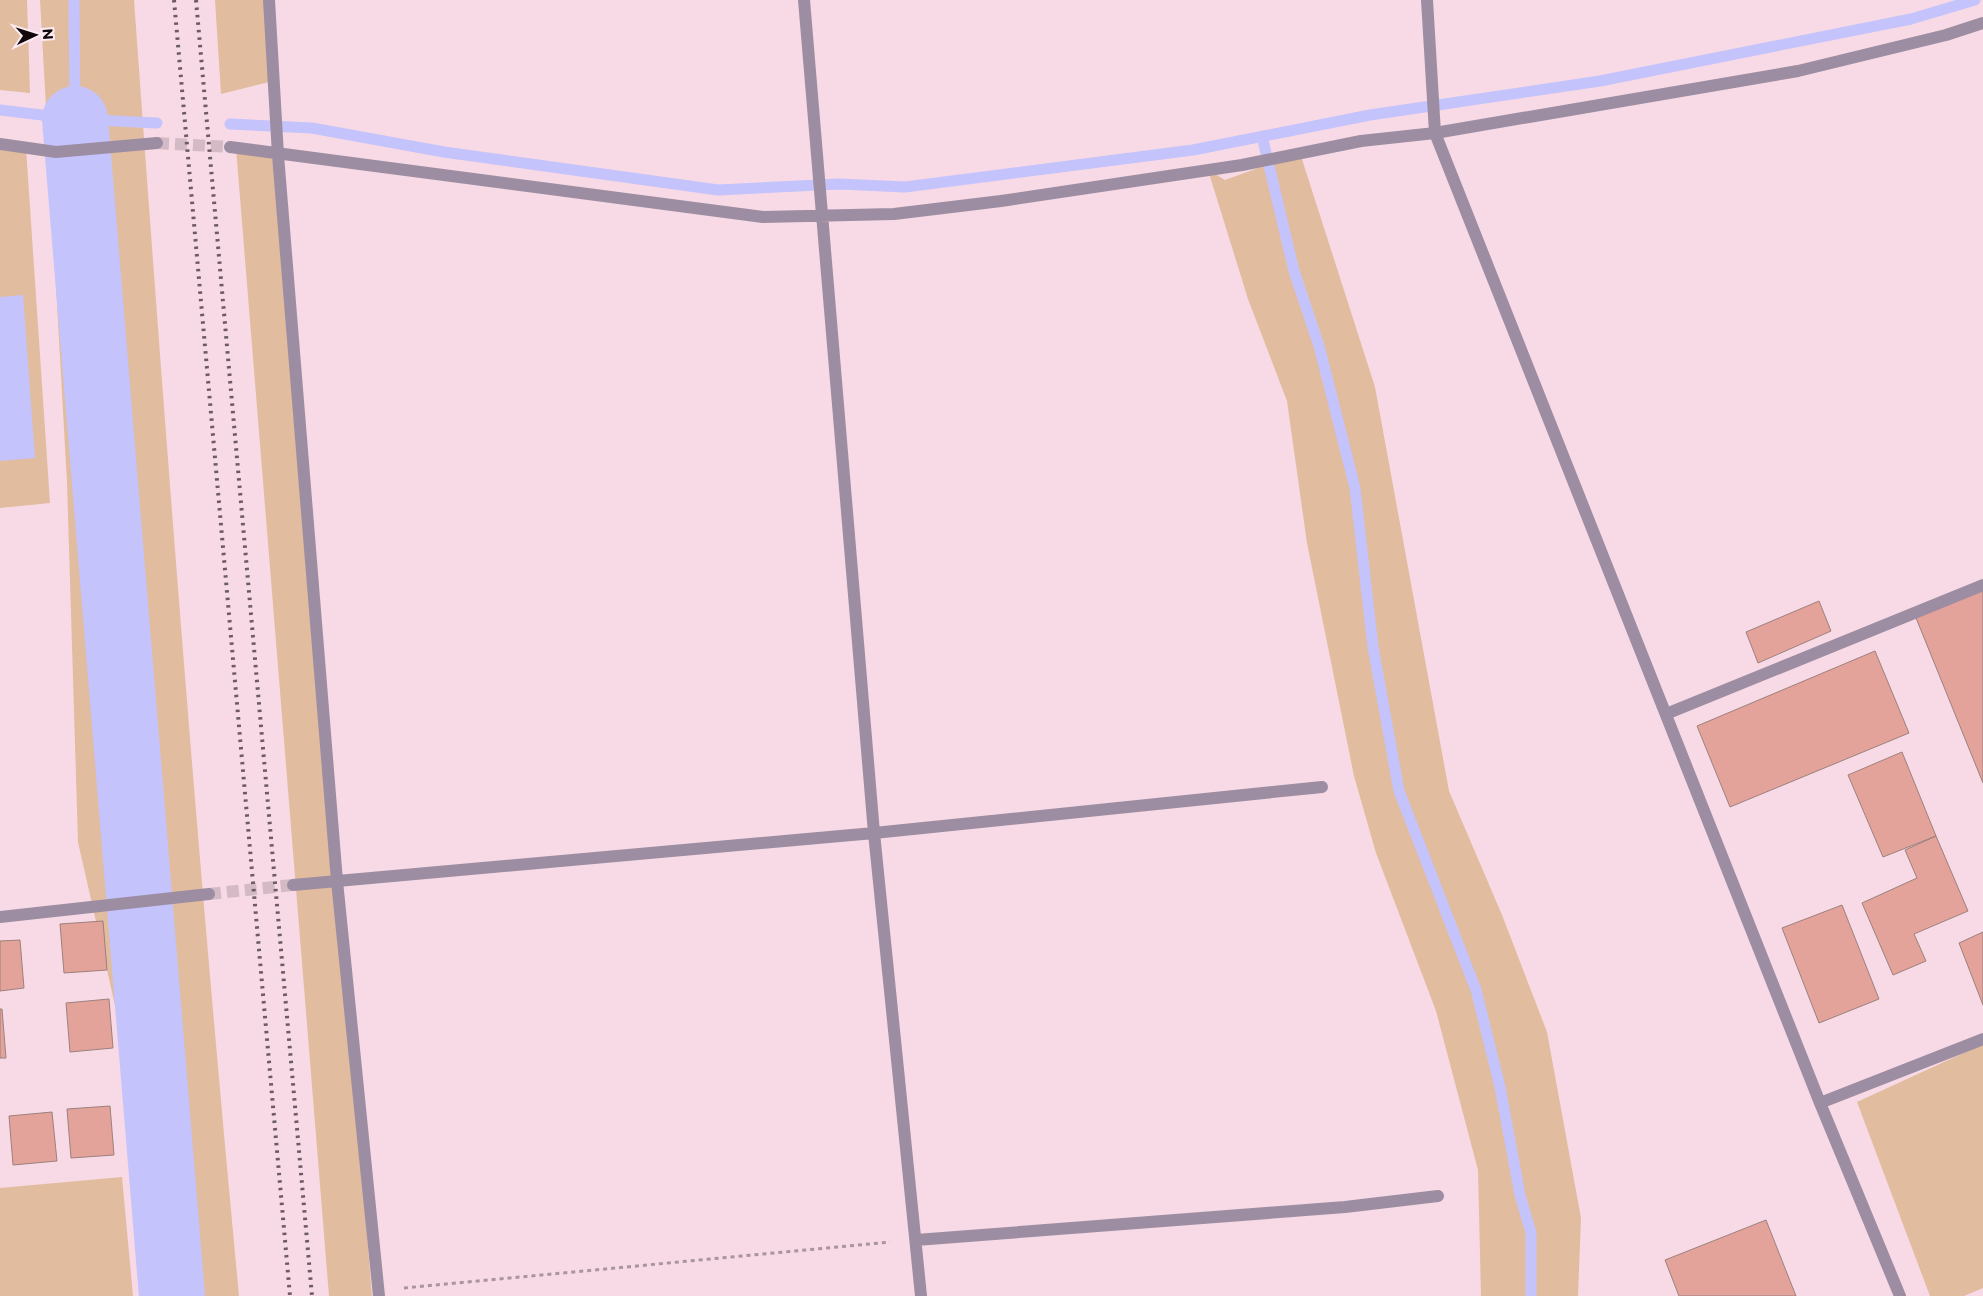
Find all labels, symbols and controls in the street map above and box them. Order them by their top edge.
north arrow [10,10,60,60]
text: N [39,28,57,40]

